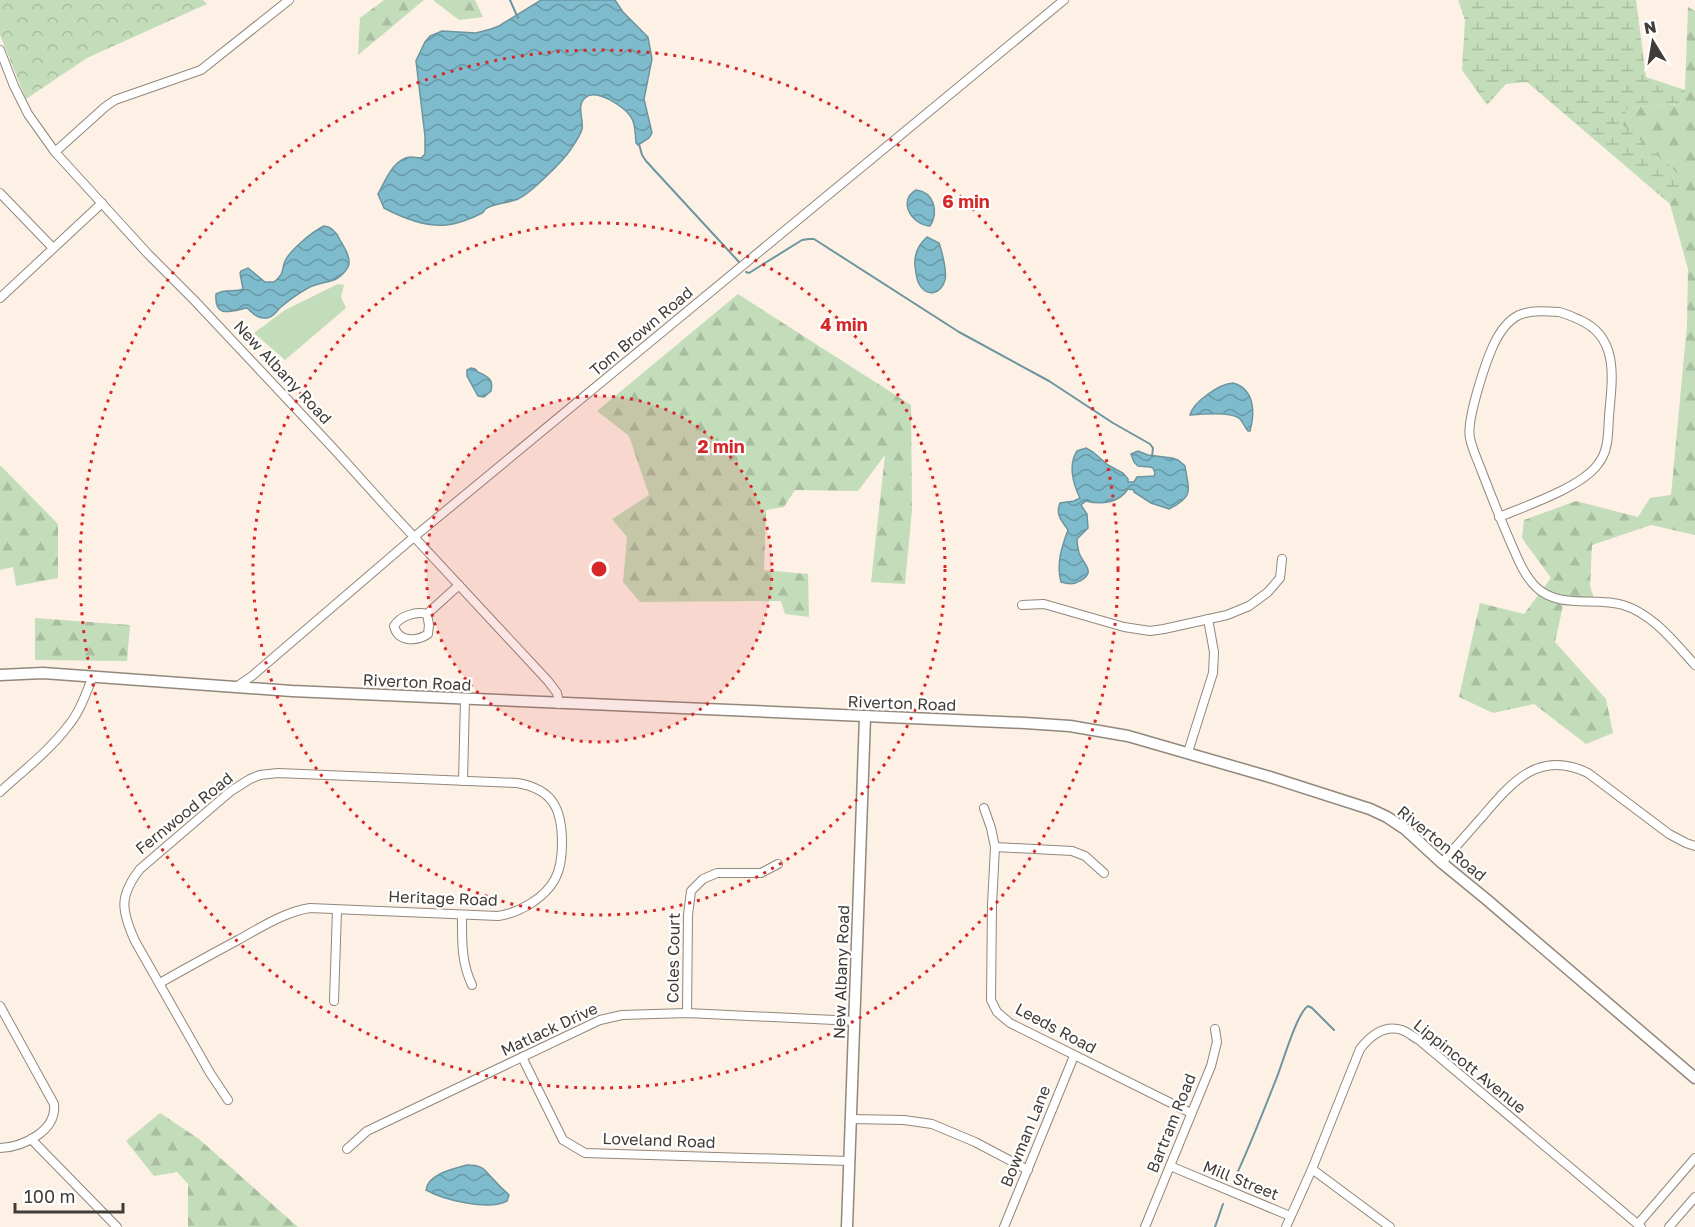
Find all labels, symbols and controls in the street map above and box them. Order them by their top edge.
north arrow [1623,12,1683,72]
text: N [1642,16,1658,38]
text: 6 min [942,190,990,212]
street label: Tom Brown Road [585,282,697,380]
text: 4 min [820,313,868,335]
street label: New Albany Road [230,316,336,428]
text: 2 min [697,435,745,457]
centre of rings [589,559,609,579]
street label: Riverton Road [362,669,472,695]
street label: Riverton Road [847,691,957,715]
street label: Fernwood Road [131,768,237,858]
street label: Riverton Road [1393,801,1491,885]
street label: Heritage Road [388,886,498,910]
street label: New Albany Road [829,905,853,1039]
street label: Coles Court [662,913,684,1003]
street label: Matlack Drive [497,998,601,1060]
street label: Leeds Road [1012,998,1100,1058]
street label: Lippincott Avenue [1410,1015,1530,1117]
street label: Bartram Road [1142,1070,1200,1176]
street label: Bowman Lane [996,1082,1054,1190]
street label: Loveland Road [602,1128,716,1152]
street label: Mill Street [1200,1156,1282,1204]
scale bar [15,1176,123,1214]
text: 100 m [24,1185,75,1207]

